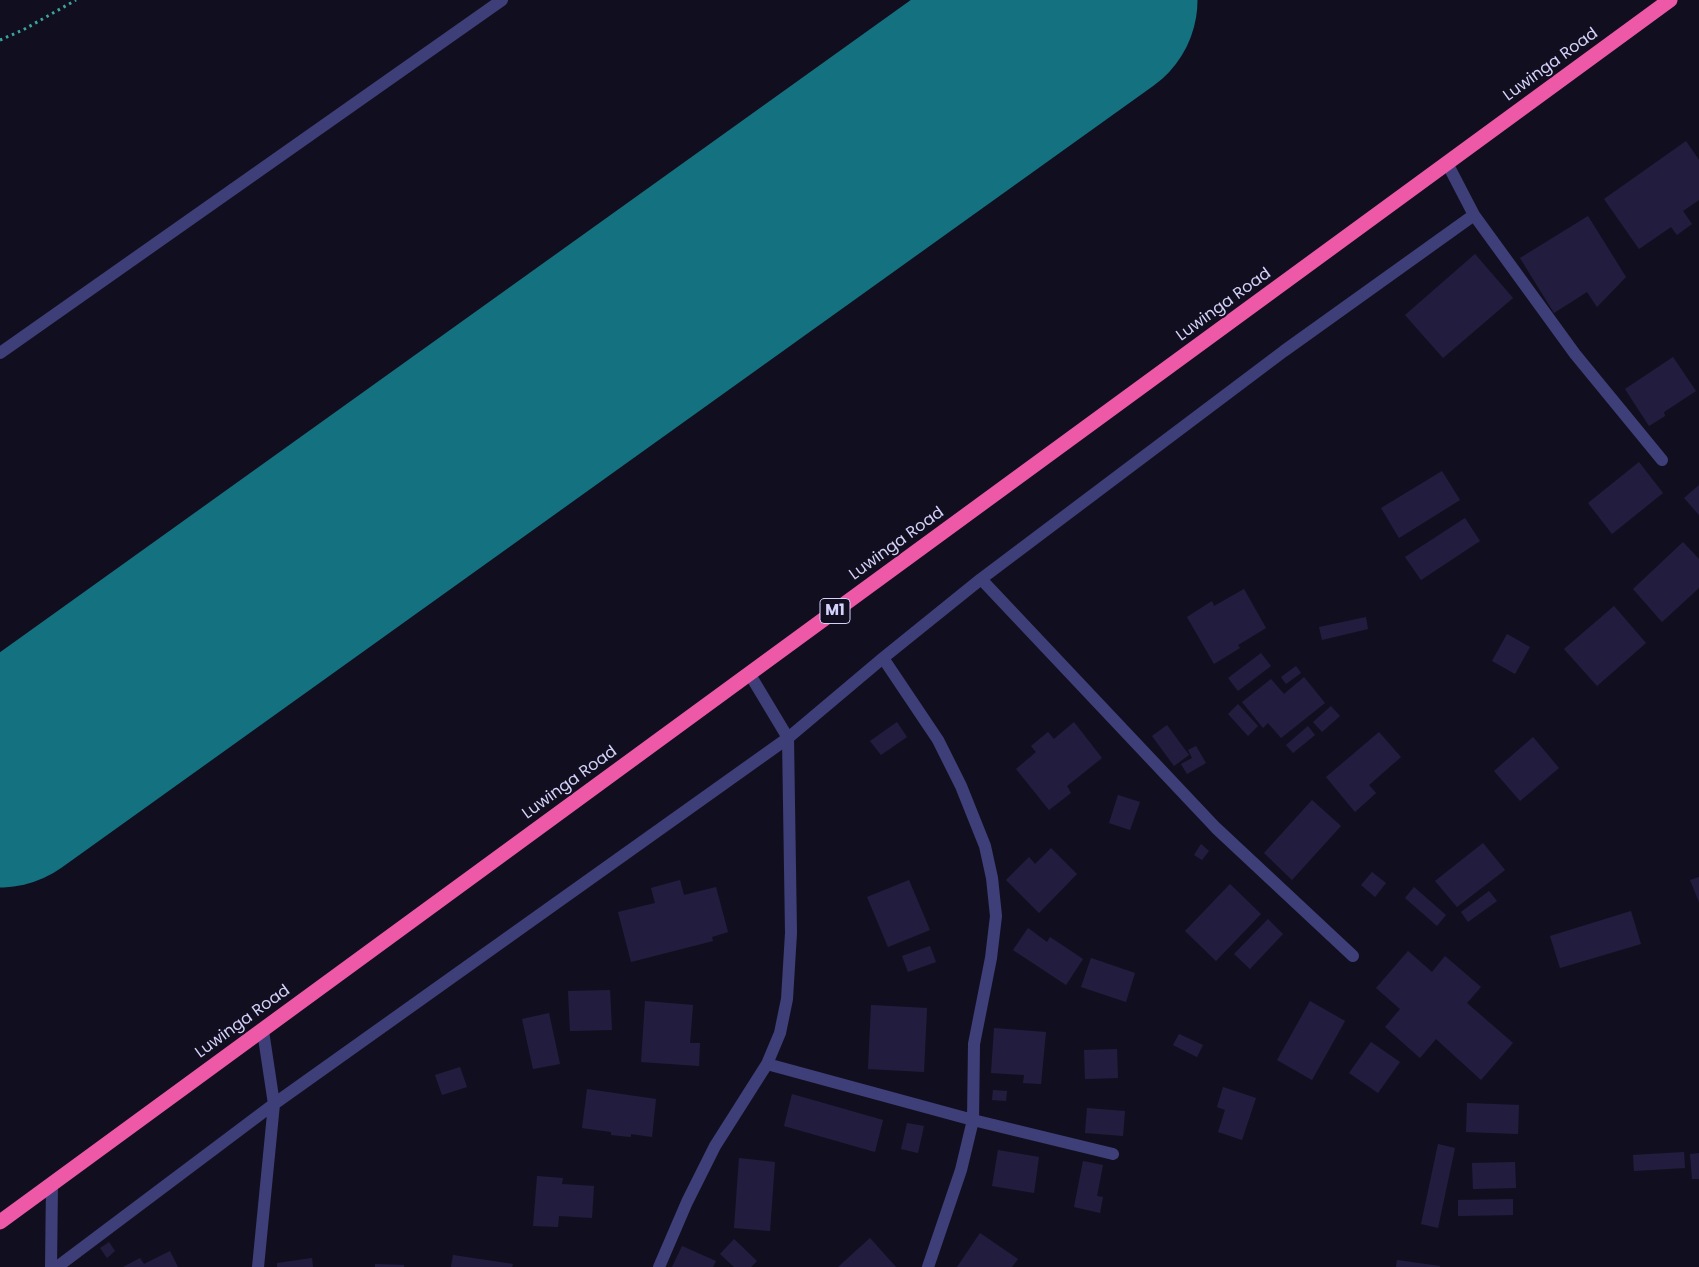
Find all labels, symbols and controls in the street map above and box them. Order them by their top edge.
street label: Luwinga Road [1500,24,1602,106]
street label: Luwinga Road [1173,264,1275,346]
street label: Luwinga Road [846,503,948,585]
road number: M1 [820,598,850,624]
street label: Luwinga Road [519,742,621,824]
street label: Luwinga Road [192,981,294,1063]

